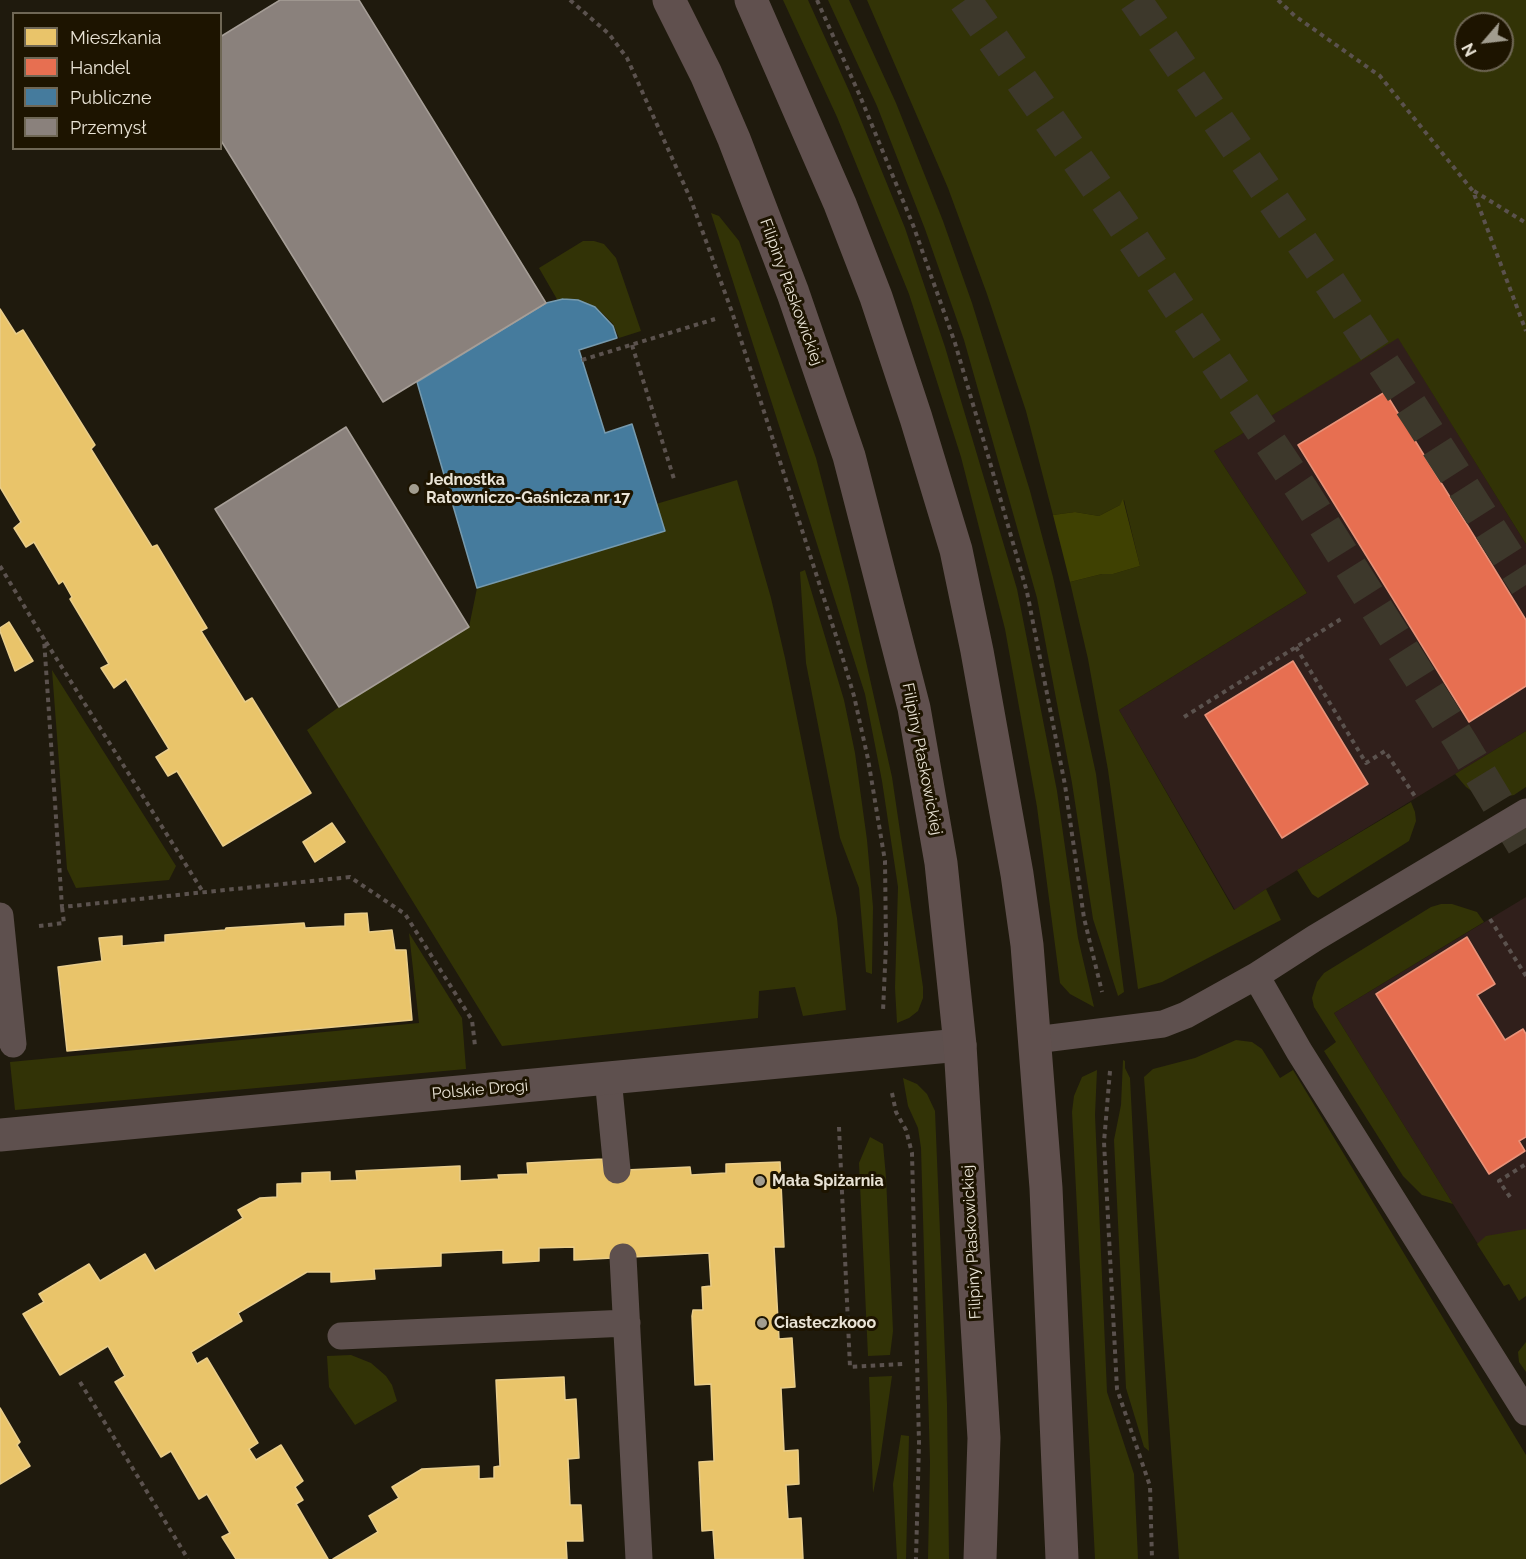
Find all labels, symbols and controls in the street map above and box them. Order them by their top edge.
legend [12,12,222,150]
north arrow [1454,12,1514,72]
text: Mieszkania [70,27,161,48]
text: N [1458,40,1481,60]
text: Handel [70,57,130,78]
text: Publiczne [70,87,152,108]
text: Przemysł [70,117,147,138]
street label: Filipiny Płaskowickiej [756,216,826,368]
place label: Jednostka Ratowniczo-Gaśnicza nr 17 [426,470,630,508]
marker: Jednostka Ratowniczo-Gaśnicza nr 17 [407,482,421,496]
street label: Filipiny Płaskowickiej [898,681,946,837]
street label: Polskie Drogi [431,1076,529,1104]
street label: Filipiny Płaskowickiej [958,1164,986,1320]
place label: Mała Spiżarnia [772,1171,884,1191]
marker: Mała Spiżarnia [753,1174,767,1188]
place label: Ciasteczkooo [774,1313,876,1333]
marker: Ciasteczkooo [755,1316,769,1330]

